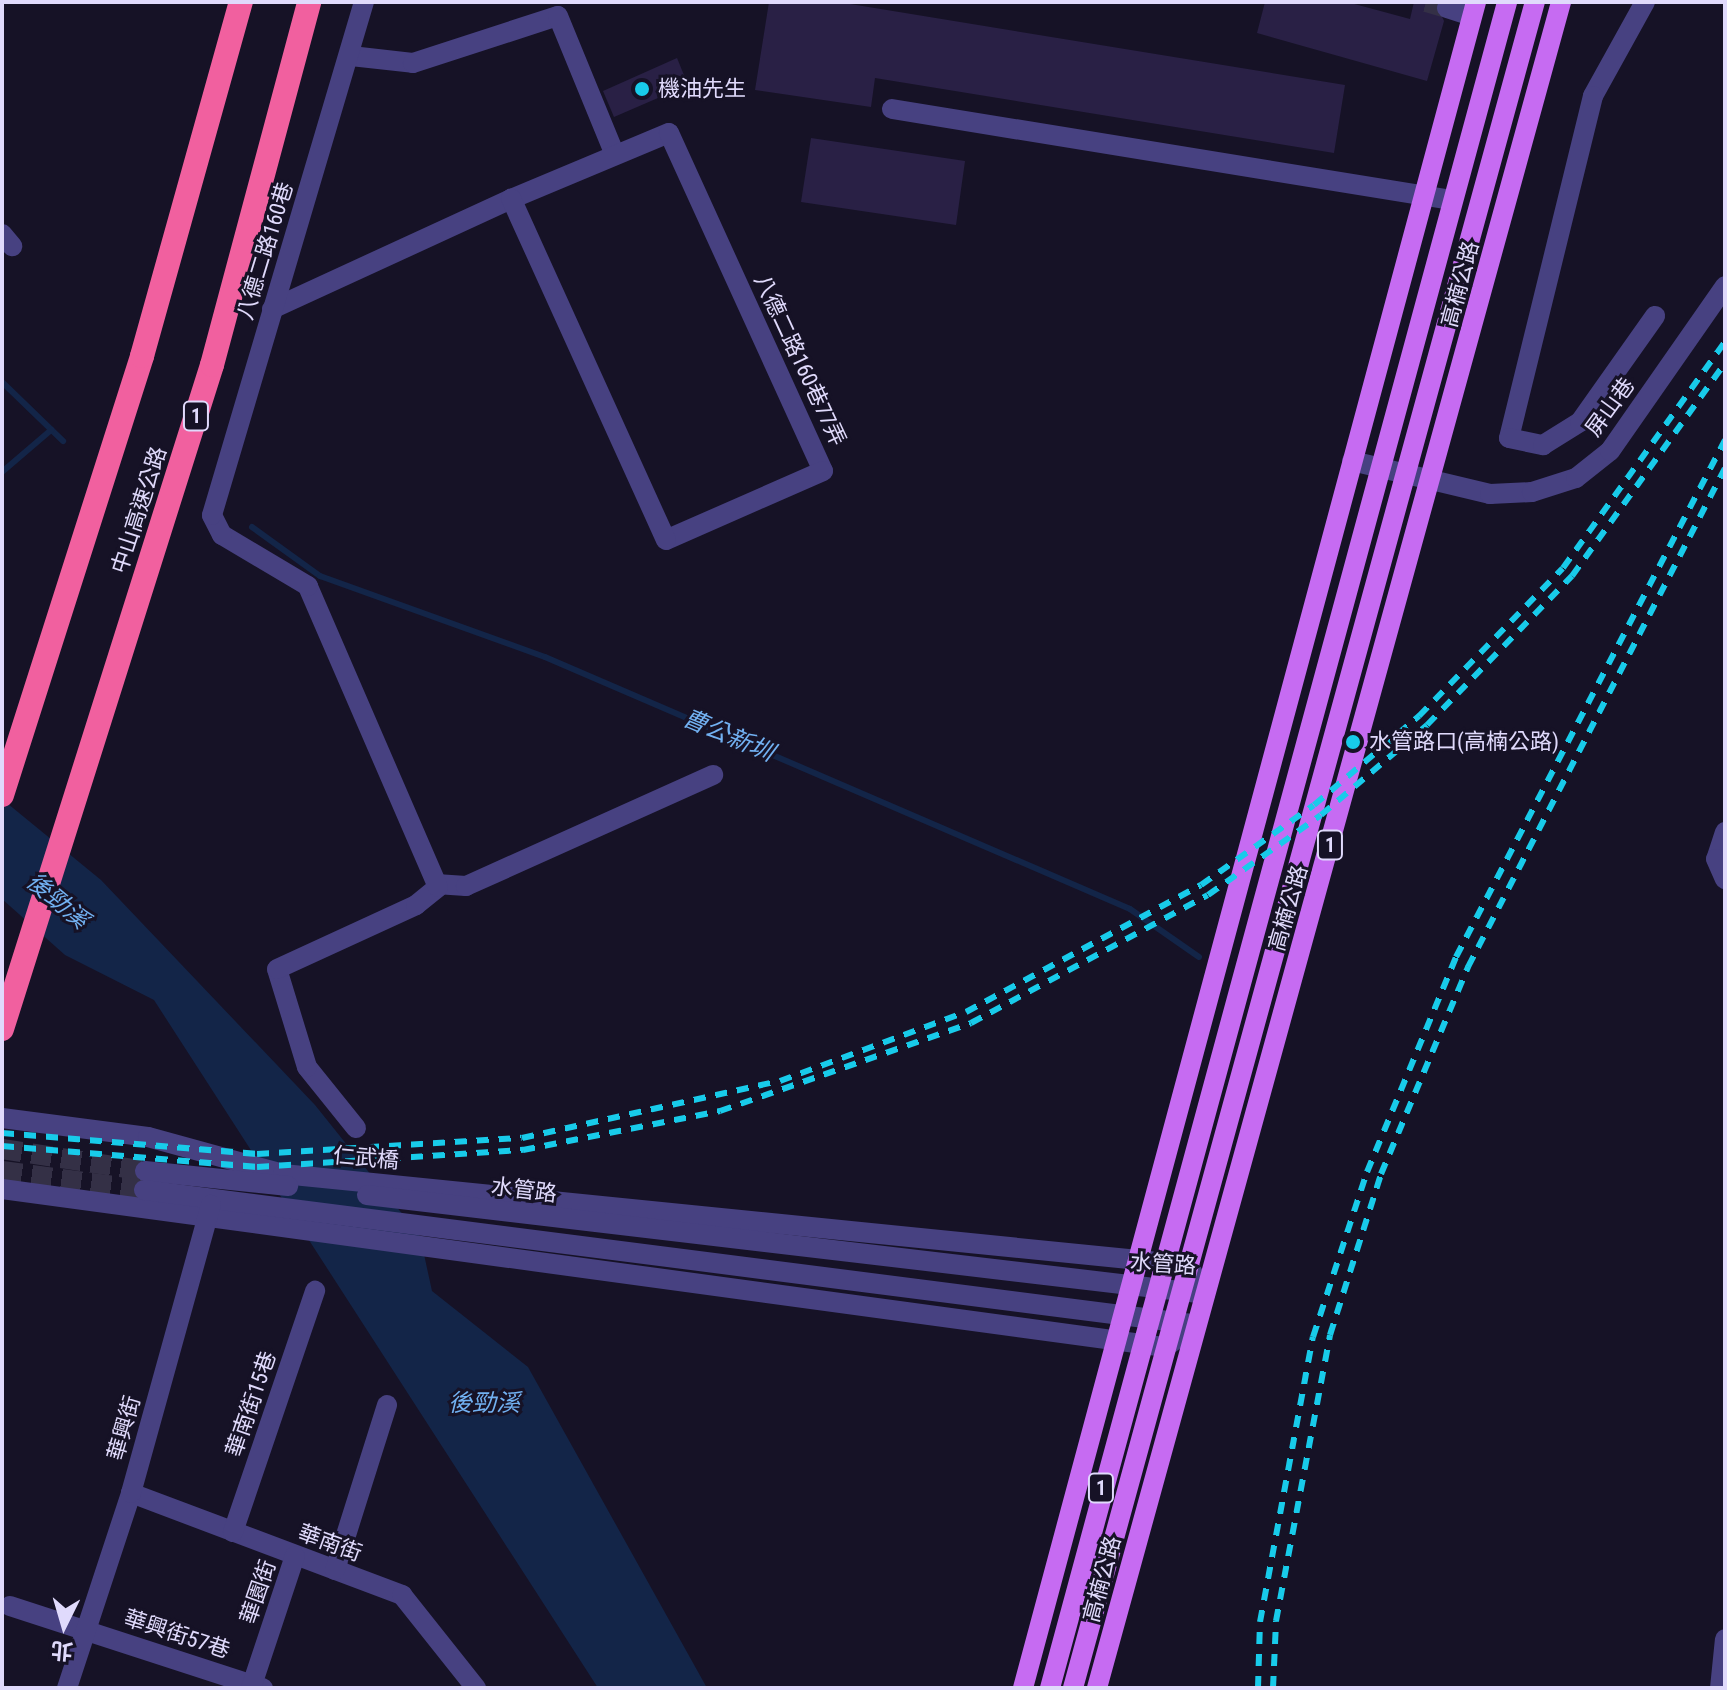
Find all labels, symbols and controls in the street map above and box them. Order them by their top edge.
place label: 機油先生 [658,76,746,102]
marker: 機油先生 [633,80,651,98]
street label: 八德二路160巷 [232,179,298,323]
street label: 高楠公路 [1436,238,1484,330]
street label: 八德二路160巷77弄 [749,270,851,450]
street label: 屏山巷 [1580,373,1640,441]
road number: 1 [182,400,210,432]
street label: 中山高速公路 [106,443,172,577]
water label: 曹公新圳 [678,704,778,768]
place label: 水管路口(高楠公路) [1369,729,1559,755]
marker: 水管路口(高楠公路) [1344,733,1362,751]
road number: 1 [1316,829,1344,861]
street label: 高楠公路 [1263,862,1313,954]
water label: 後勁溪 [20,867,94,935]
street label: 仁武橋 [332,1142,400,1174]
street label: 水管路 [490,1173,558,1207]
street label: 水管路 [1129,1249,1197,1279]
street label: 華南街15巷 [221,1348,281,1460]
water label: 後勁溪 [448,1390,520,1418]
street label: 華興街 [102,1393,146,1463]
road number: 1 [1087,1472,1115,1504]
street label: 華南街 [294,1519,366,1567]
street label: 高楠公路 [1078,1533,1126,1625]
street label: 華園街 [235,1557,281,1627]
north arrow [24,1586,104,1666]
street label: 華興街57巷 [121,1604,233,1664]
text: 北 [50,1637,74,1664]

